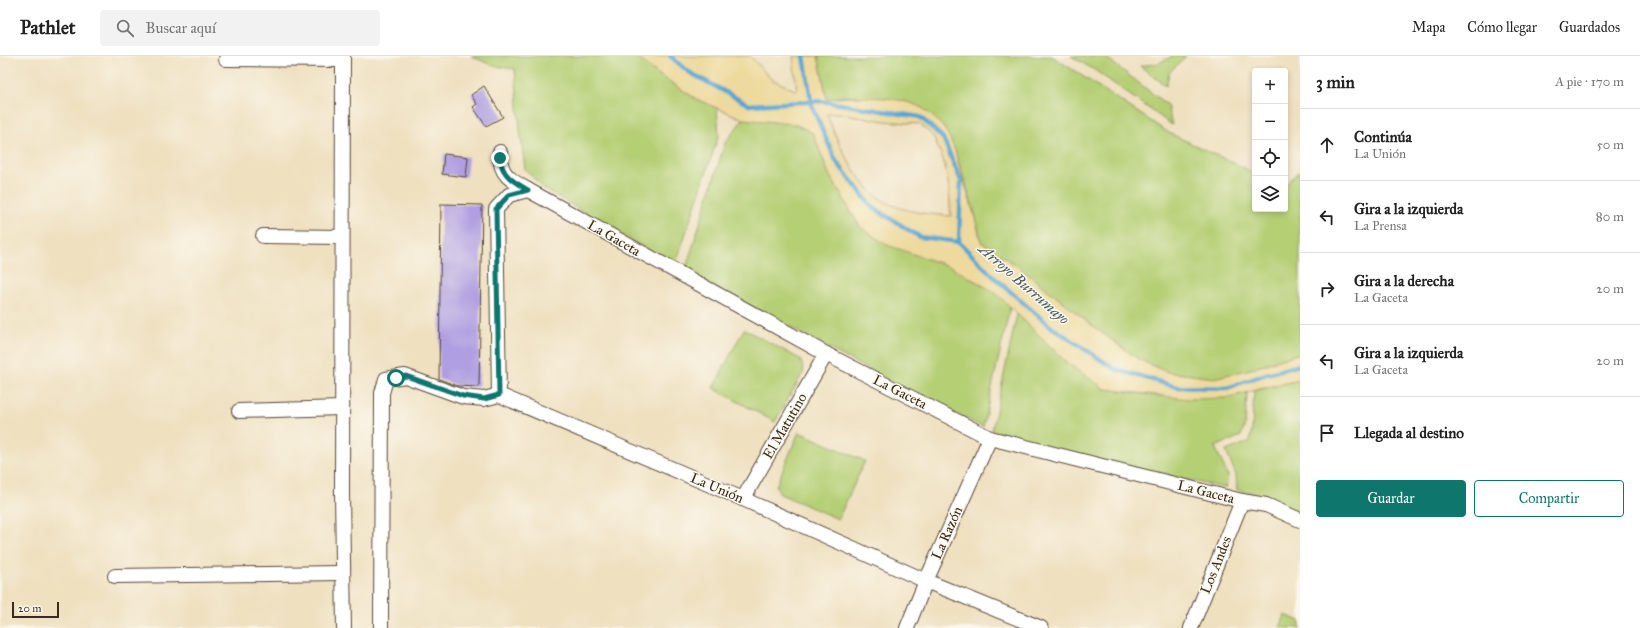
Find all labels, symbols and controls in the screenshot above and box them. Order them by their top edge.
search box [100,10,380,46]
text: Pathlet [20,16,76,39]
icon: search [114,17,136,39]
text: Buscar aquí [146,19,216,37]
text: Mapa [1412,19,1445,36]
text: Cómo llegar [1467,19,1537,36]
text: Guardados [1559,19,1620,36]
map controls [1252,68,1288,212]
button: + [1252,68,1288,104]
text: 3 min [1316,72,1355,93]
text: A pie · 170 m [1555,74,1624,90]
button: − [1252,104,1288,140]
text: Continúa [1354,128,1412,146]
icon: ahead [1316,134,1338,156]
text: 50 m [1597,137,1624,153]
button: locate [1252,140,1288,176]
text: La Unión [1354,146,1406,162]
route end [491,149,509,167]
button: layers [1252,176,1288,212]
text: Gira a la izquierda [1354,200,1463,218]
icon: left [1316,206,1338,228]
text: 80 m [1596,209,1624,225]
street label: La Gaceta [585,216,643,260]
text: La Prensa [1354,218,1407,234]
water label: Arroyo Burrumayo [974,238,1073,328]
text: Gira a la derecha [1354,272,1454,290]
icon: right [1316,278,1338,300]
text: 20 m [1596,281,1624,297]
text: La Gaceta [1354,290,1408,306]
text: Gira a la izquierda [1354,344,1463,362]
icon: left [1316,350,1338,372]
text: 20 m [1596,353,1624,369]
text: La Gaceta [1354,362,1408,378]
route start [387,369,405,387]
street label: La Gaceta [870,371,930,413]
street label: El Matutino [759,390,811,462]
icon: arrive [1316,422,1338,444]
text: Llegada al destino [1354,424,1464,442]
street label: La Unión [688,469,747,507]
street label: La Gaceta [1176,477,1236,507]
button: Guardar [1316,480,1466,517]
button: Compartir [1474,480,1624,517]
street label: La Razón [928,503,966,562]
street label: Los Andes [1197,534,1235,596]
scale bar [12,600,59,619]
text: 20 m [18,602,41,615]

